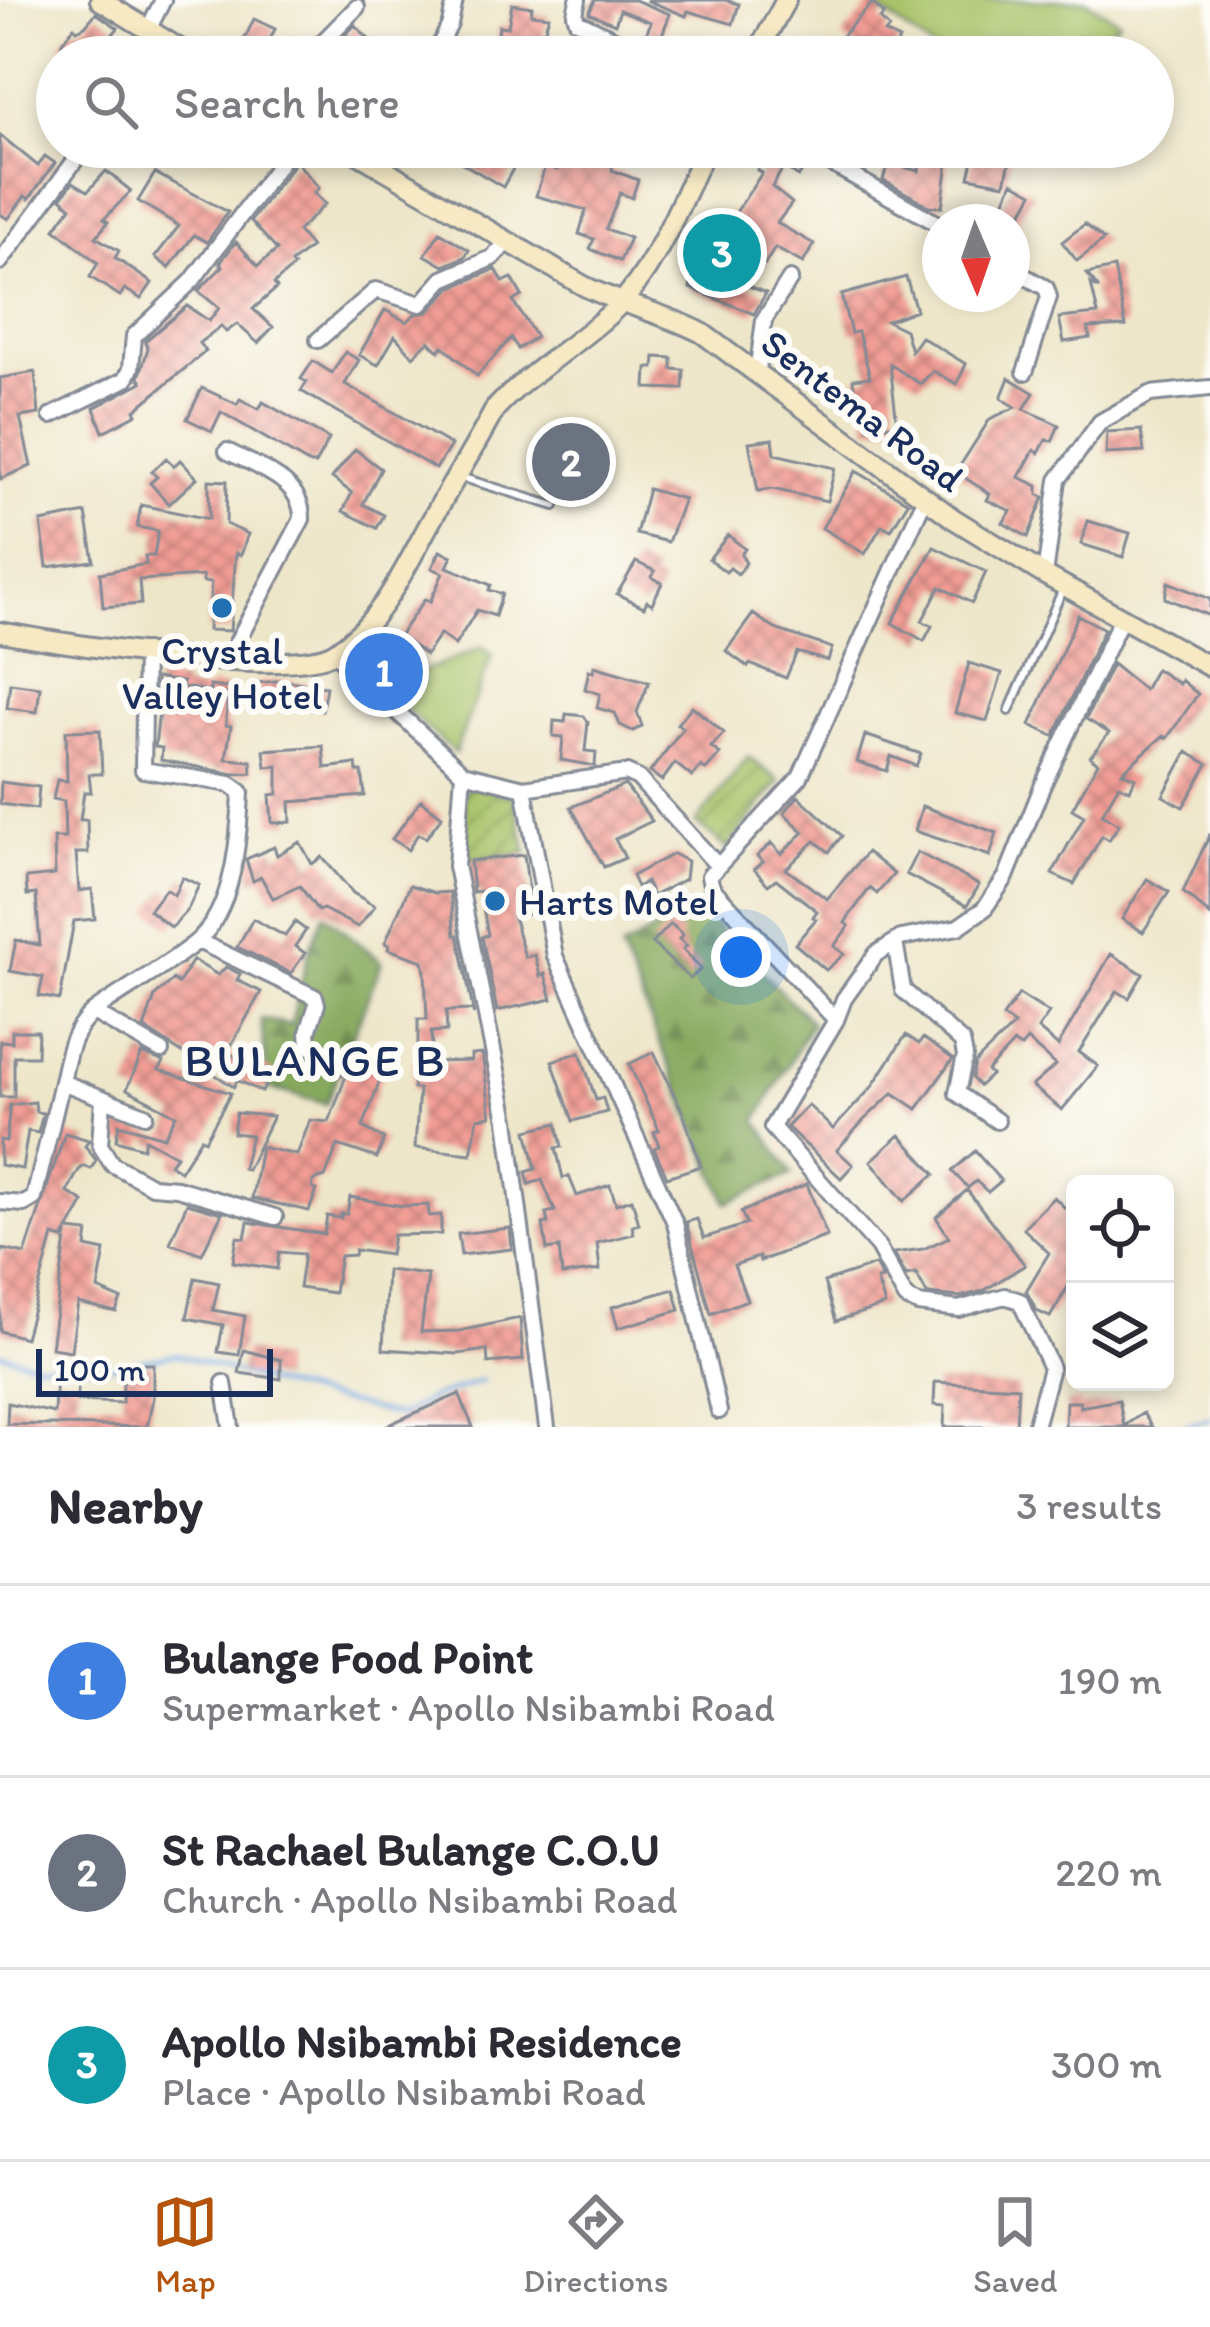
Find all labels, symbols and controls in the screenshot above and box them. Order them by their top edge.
search box [36,36,1174,168]
icon: search [78,69,144,135]
text: Search here [174,75,400,129]
north arrow [922,204,1030,312]
pin: 3 [683,208,761,298]
street label: Sentema Road [752,319,974,502]
pin: 2 [532,417,610,507]
marker: Crystal Valley Hotel [209,595,235,621]
place label: Crystal Valley Hotel [122,627,322,719]
pin: 1 [345,627,423,717]
place label: Harts Motel [519,878,719,925]
marker: Harts Motel [482,888,508,914]
your location [711,927,771,987]
district label: BULANGE B [185,1033,447,1087]
map controls [1066,1175,1174,1391]
button: locate [1066,1175,1174,1283]
button: layers [1066,1283,1174,1391]
scale bar [36,1343,273,1396]
text: 100 m [54,1350,145,1389]
text: Nearby [48,1475,203,1536]
text: 3 results [1016,1482,1162,1529]
text: Bulange Food Point [162,1630,533,1684]
text: 1 [78,1657,96,1704]
text: 190 m [1058,1657,1162,1704]
text: Supermarket · Apollo Nsibambi Road [162,1684,775,1731]
text: St Rachael Bulange C.O.U [162,1822,660,1876]
text: 2 [77,1849,97,1896]
text: 220 m [1055,1849,1162,1896]
text: Church · Apollo Nsibambi Road [162,1876,677,1923]
text: Apollo Nsibambi Residence [162,2014,682,2068]
text: 3 [76,2041,98,2088]
text: 300 m [1051,2041,1162,2088]
text: Place · Apollo Nsibambi Road [162,2068,646,2115]
tab: Map [152,2189,218,2300]
tab: Directions [523,2189,668,2300]
tab: Saved [973,2189,1058,2300]

